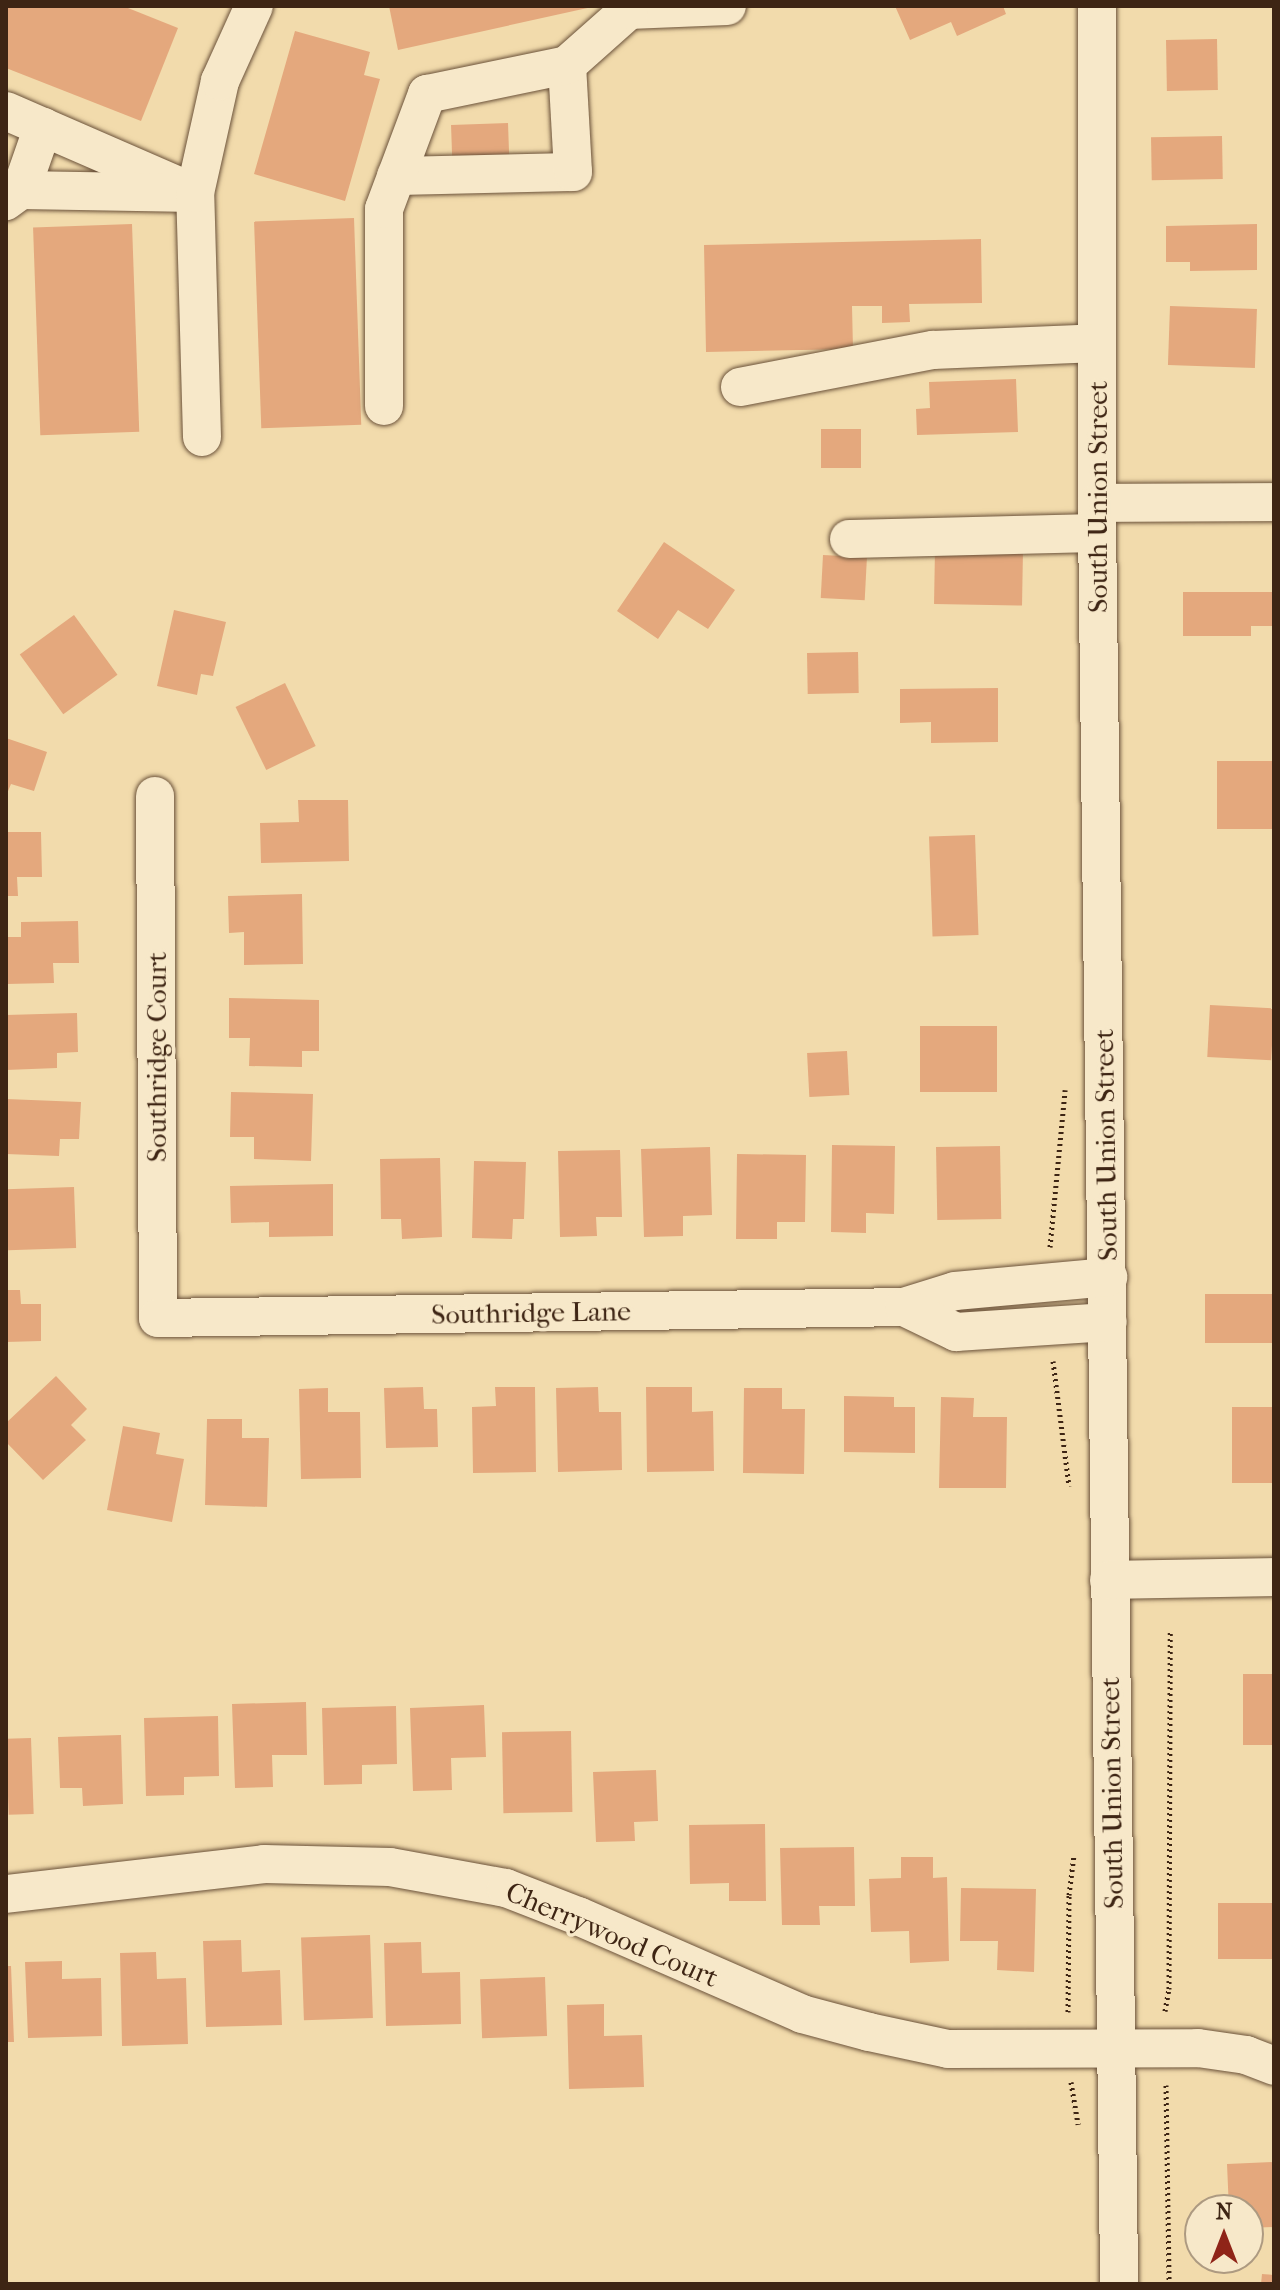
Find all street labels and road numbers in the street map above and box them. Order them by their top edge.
street label: South Union Street [1081,381,1115,613]
street label: Southridge Court [140,952,174,1162]
street label: South Union Street [1087,1029,1125,1261]
street label: Southridge Lane [431,1294,631,1332]
street label: South Union Street [1093,1677,1131,1909]
street label: Cherrywood Court [501,1875,723,1995]

